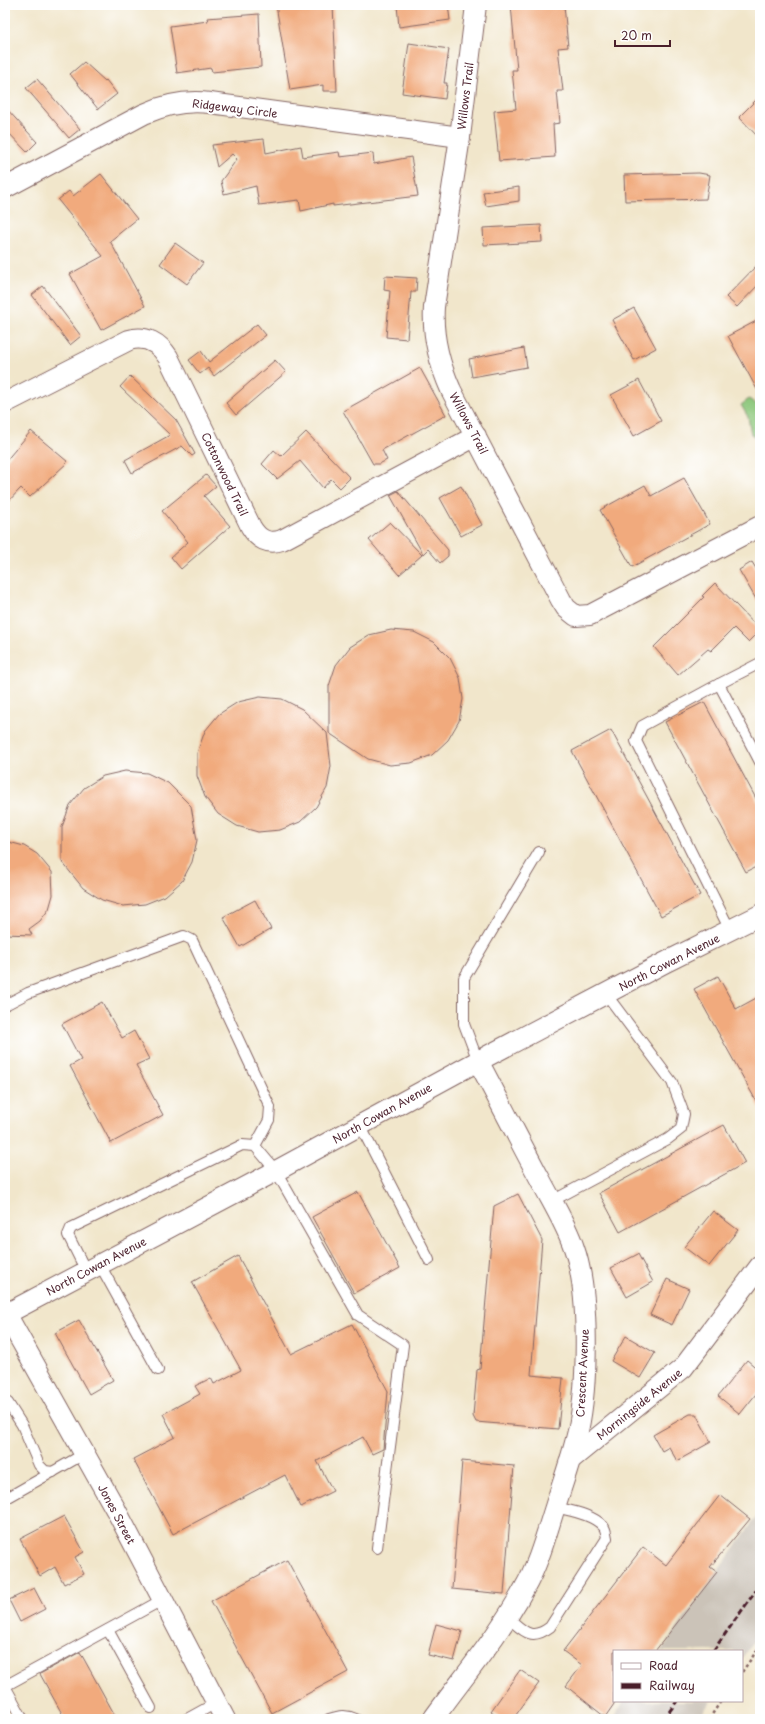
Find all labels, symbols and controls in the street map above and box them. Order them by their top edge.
scale bar [615,22,670,48]
text: 20 m [621,26,652,44]
street label: Willows Trail [452,61,478,131]
street label: Ridgeway Circle [191,94,279,122]
street label: Willows Trail [446,389,492,457]
street label: Cottonwood Trail [197,429,253,519]
street label: North Cowan Avenue [616,929,722,995]
street label: North Cowan Avenue [329,1079,435,1147]
street label: North Cowan Avenue [43,1232,149,1300]
street label: Crescent Avenue [571,1328,593,1418]
street label: Morningside Avenue [593,1364,685,1444]
street label: Jones Street [94,1481,140,1548]
legend [613,1650,743,1702]
text: Road [649,1656,678,1674]
text: Railway [649,1676,695,1694]

